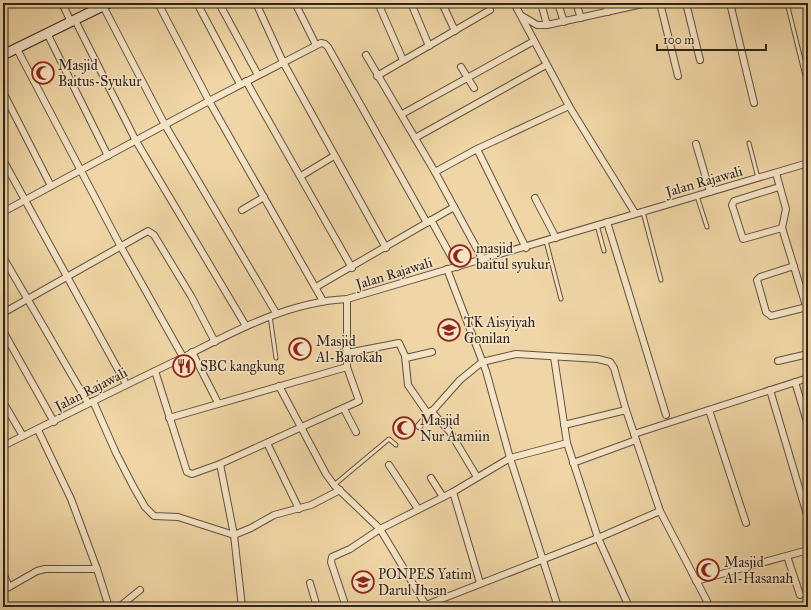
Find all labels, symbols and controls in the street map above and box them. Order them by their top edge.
scale bar [657,26,766,52]
text: 100 m [663,33,694,47]
place label: Masjid Baitus-Syukur [58,57,142,90]
mosque icon: Masjid Baitus-Syukur [30,60,56,86]
street label: Jalan Rajawali [662,162,745,202]
place label: masjid baitul syukur [476,240,551,273]
mosque icon: masjid baitul syukur [447,243,473,269]
street label: Jalan Rajawali [352,254,435,295]
place label: TK Aisyiyah Gonilan [464,314,536,347]
school or university icon: TK Aisyiyah Gonilan [436,317,462,343]
place label: Masjid Al-Barokah [315,333,383,366]
mosque icon: Masjid Al-Barokah [287,336,313,362]
restaurant icon: SBC kangkung [171,353,197,379]
place label: SBC kangkung [200,358,285,375]
street label: Jalan Rajawali [50,364,131,417]
place label: Masjid Nur Aamiin [420,412,490,445]
mosque icon: Masjid Nur Aamiin [391,415,417,441]
place label: Masjid Al-Hasanah [723,554,793,587]
mosque icon: Masjid Al-Hasanah [695,557,721,583]
place label: PONPES Yatim Darul Ihsan [378,566,472,599]
school or university icon: PONPES Yatim Darul Ihsan [350,569,376,595]

